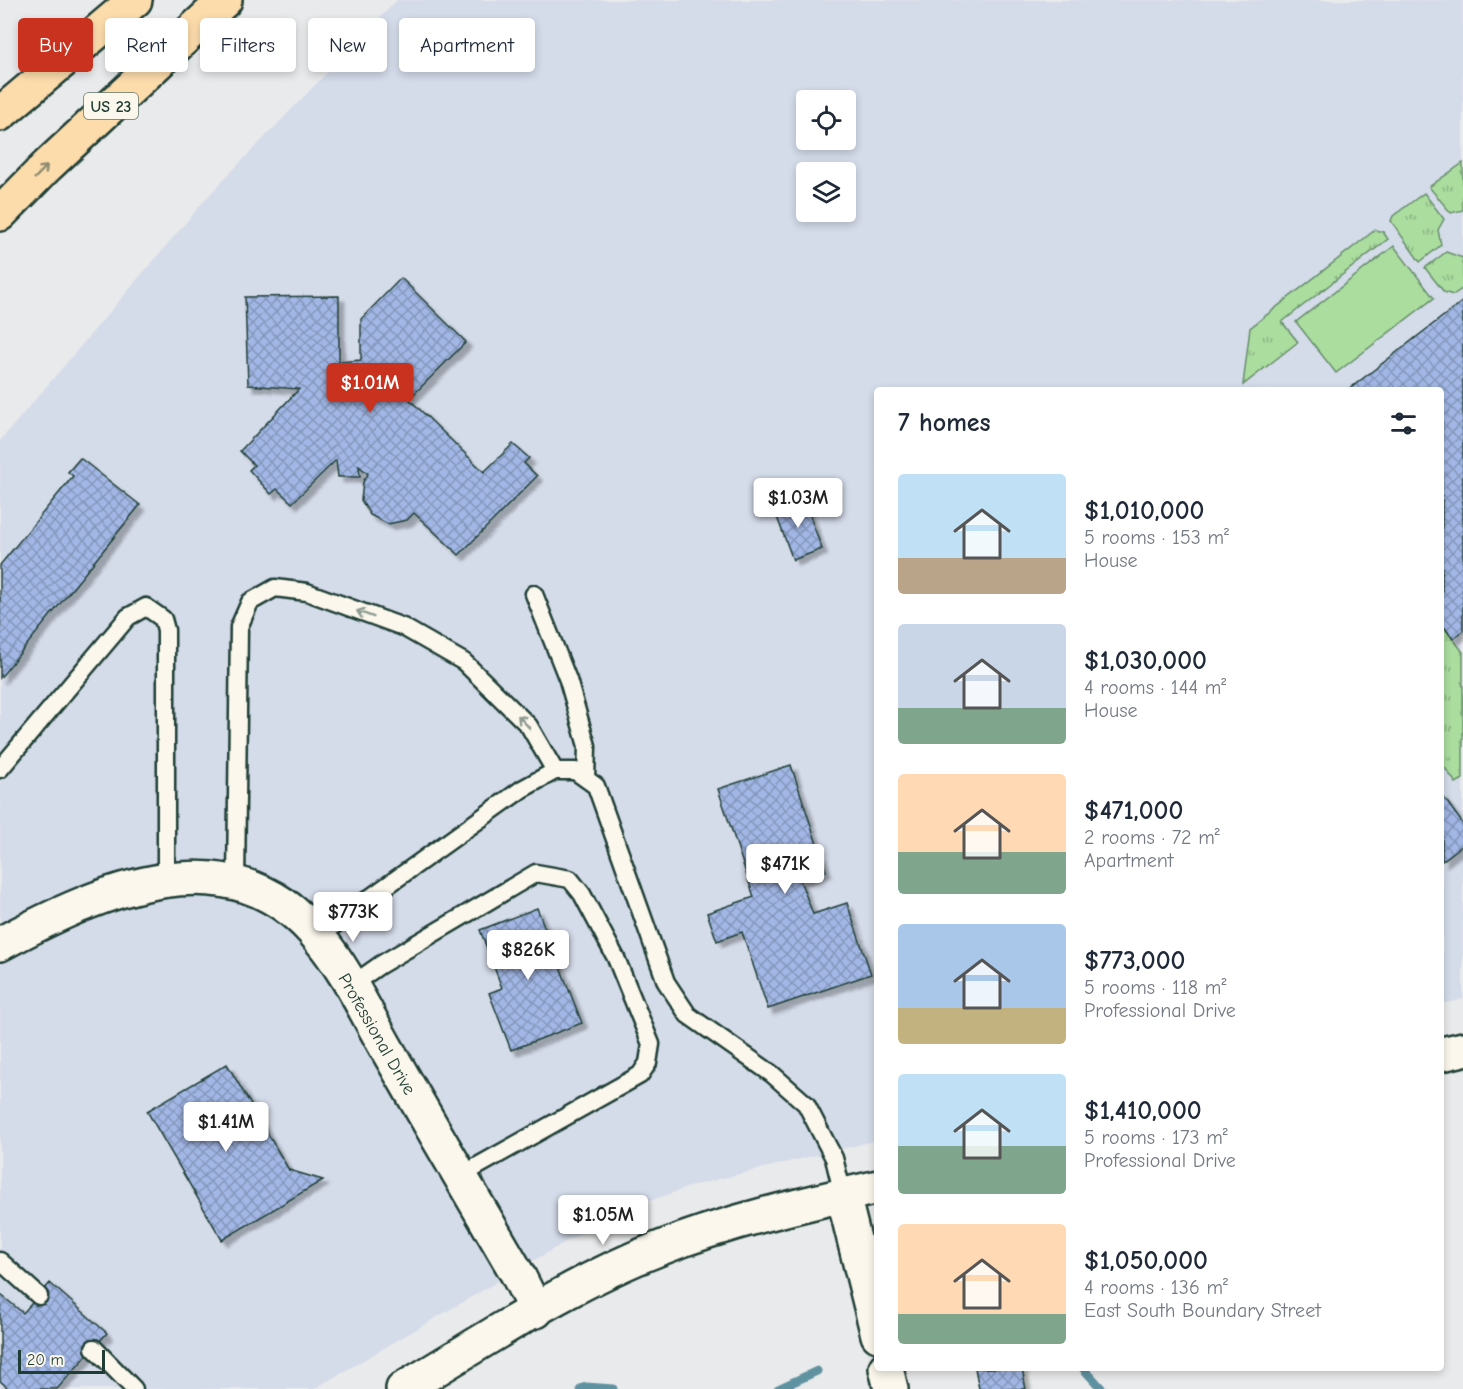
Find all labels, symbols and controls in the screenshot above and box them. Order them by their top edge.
chip: Buy [18,18,93,72]
chip: Rent [105,18,188,72]
chip: Filters [200,18,296,72]
chip: New [308,18,387,72]
chip: Apartment [399,18,535,72]
map controls [796,90,856,222]
button: locate [796,90,856,150]
road number: US 23 [84,93,138,119]
button: layers [796,162,856,222]
one-way arrow [34,165,48,180]
pin: $1.01M [321,363,419,414]
text: $1.01M [341,371,399,394]
icon: filters [1387,407,1420,440]
text: 7 homes [898,408,991,438]
pin: $1.03M [749,478,847,529]
text: $1.03M [768,486,828,509]
text: $1,010,000 [1084,496,1204,526]
icon: home [946,498,1018,570]
text: 5 rooms · 153 m² [1084,526,1229,549]
text: House [1084,549,1138,572]
one-way arrow [356,607,375,618]
text: $1,030,000 [1084,646,1207,676]
icon: home [946,648,1018,720]
text: 4 rooms · 144 m² [1084,676,1226,699]
text: House [1084,699,1138,722]
one-way arrow [517,714,531,729]
text: $471,000 [1084,796,1183,826]
icon: home [946,798,1018,870]
text: 2 rooms · 72 m² [1084,826,1220,849]
pin: $471K [743,844,827,895]
text: Apartment [1084,849,1174,872]
text: $471K [760,852,810,875]
pin: $773K [311,892,395,943]
text: $773K [327,900,379,923]
pin: $826K [486,930,570,981]
text: $826K [501,938,555,961]
text: $773,000 [1084,946,1185,976]
icon: home [946,948,1018,1020]
street label: Professional Drive [333,970,420,1099]
text: 5 rooms · 118 m² [1084,976,1226,999]
text: Professional Drive [1084,999,1236,1022]
text: $1,410,000 [1084,1096,1202,1126]
icon: home [946,1098,1018,1170]
pin: $1.41M [177,1102,275,1153]
text: $1.41M [198,1110,254,1133]
text: 5 rooms · 173 m² [1084,1126,1228,1149]
text: Professional Drive [1084,1149,1236,1172]
pin: $1.05M [554,1195,652,1246]
text: $1.05M [572,1203,634,1226]
text: $1,050,000 [1084,1246,1208,1276]
icon: home [946,1248,1018,1320]
text: 4 rooms · 136 m² [1084,1276,1228,1299]
text: East South Boundary Street [1084,1299,1321,1322]
scale bar [18,1347,105,1374]
text: 20 m [27,1351,64,1369]

